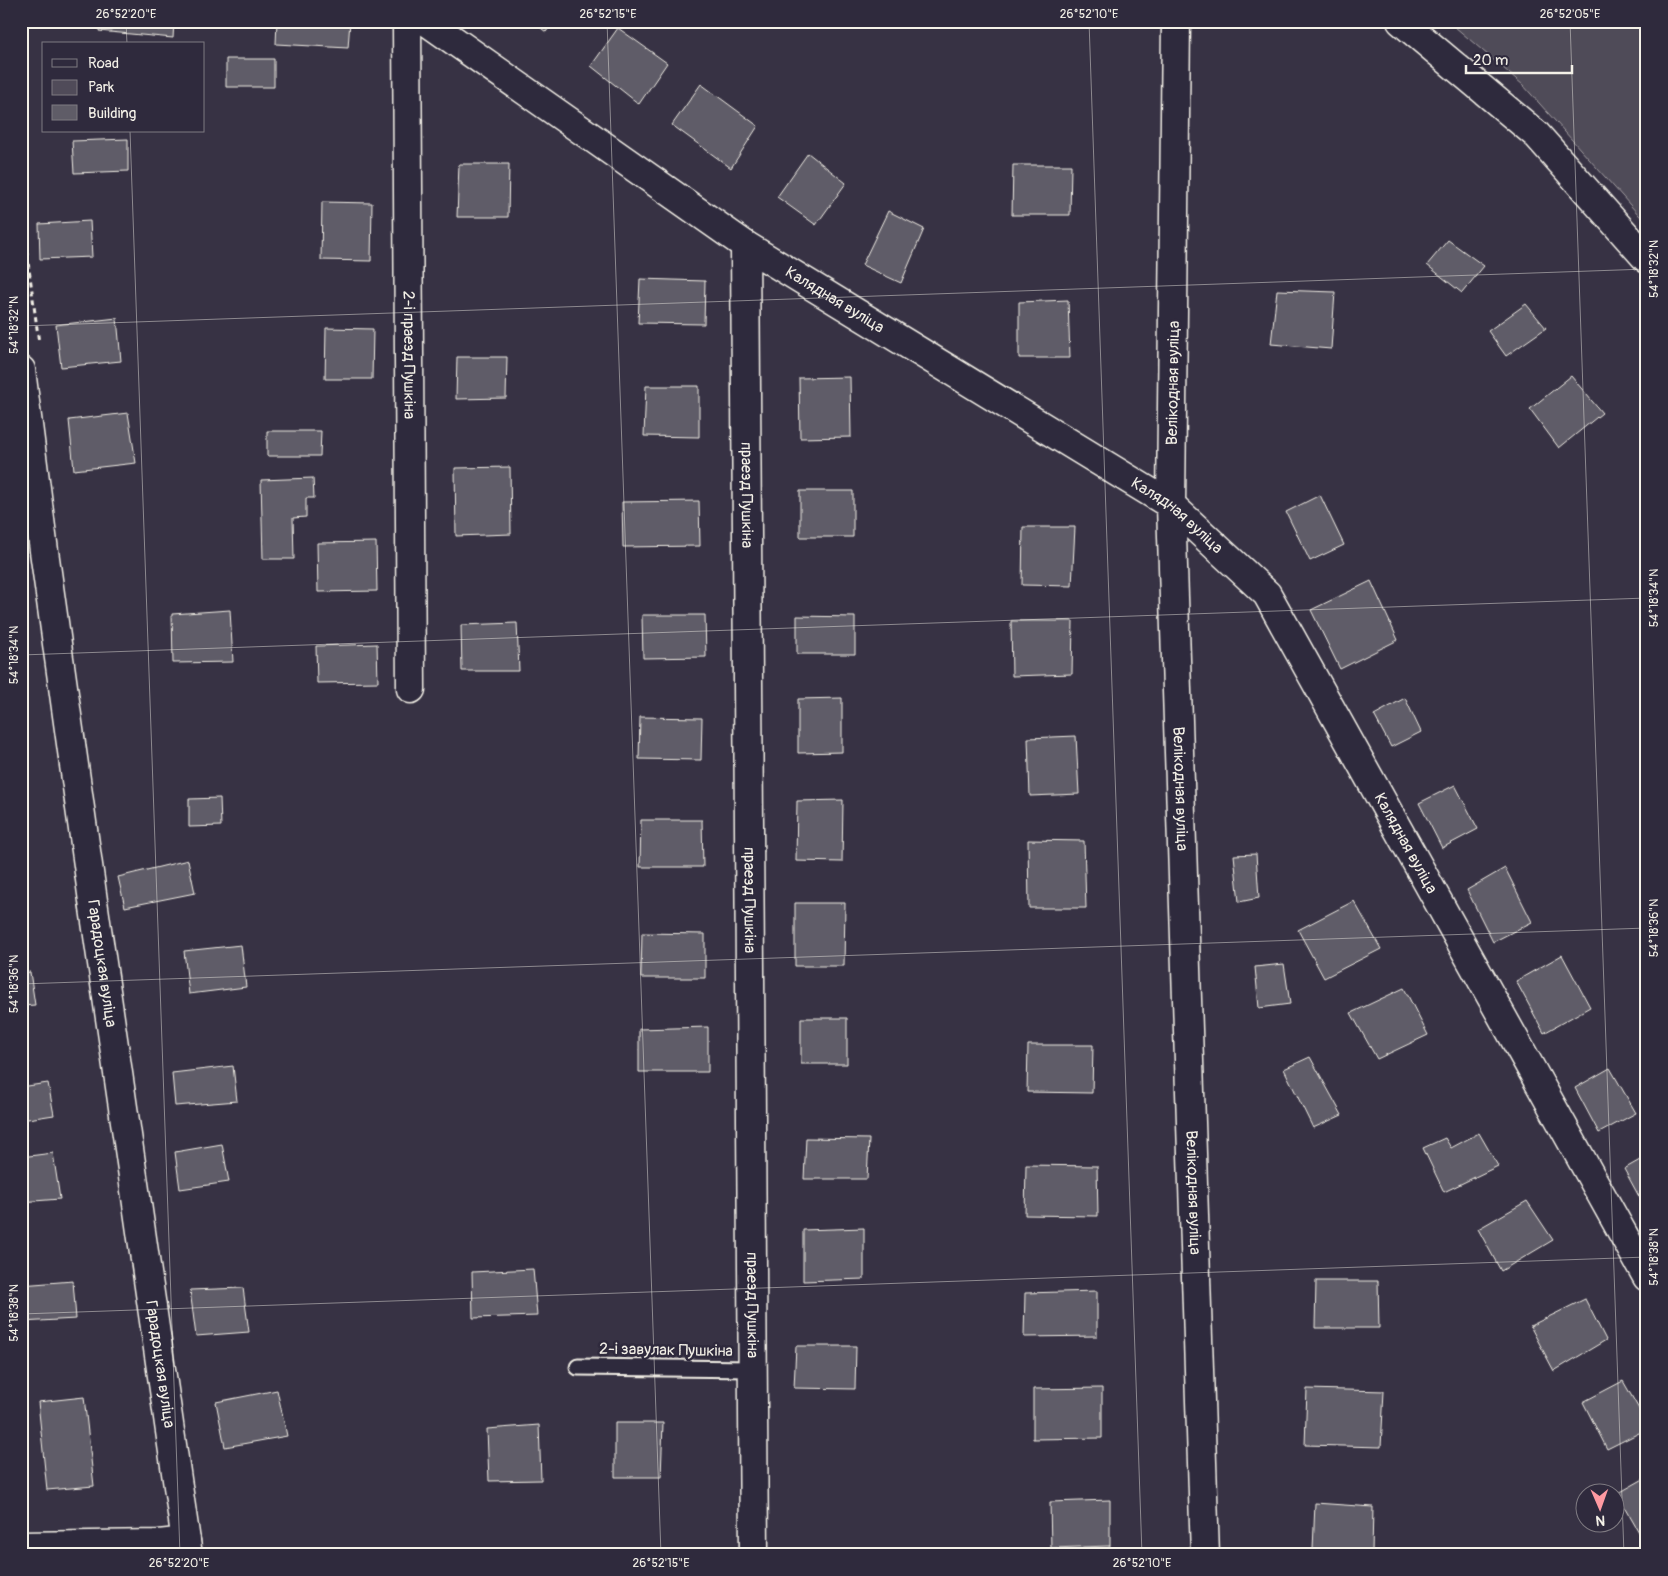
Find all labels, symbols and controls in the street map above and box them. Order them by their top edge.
text: 26°52'20"E [96,7,156,22]
text: 26°52'15"E [580,7,636,22]
text: 26°52'10"E [1060,7,1118,22]
text: 26°52'05"E [1540,7,1600,22]
legend [42,42,205,132]
scale bar [1466,42,1572,74]
text: 20 m [1473,51,1508,70]
text: Road [88,54,119,73]
text: Park [88,78,115,97]
text: Building [88,104,136,123]
text: 54°18'32"N [1647,240,1662,298]
street label: Калядная вуліца [782,262,888,338]
street label: 2-і праезд Пушкіна [399,291,419,419]
text: 54°18'32"N [7,296,22,354]
street label: Велікодная вуліца [1162,321,1184,445]
street label: праезд Пушкіна [736,442,757,548]
street label: Калядная вуліца [1127,473,1227,558]
text: 54°18'34"N [1647,569,1662,627]
text: 54°18'34"N [7,626,22,684]
street label: Велікодная вуліца [1168,726,1192,851]
street label: Калядная вуліца [1370,789,1442,897]
street label: праезд Пушкіна [739,847,760,953]
street label: Гарадоцкая вуліца [83,898,121,1029]
text: 54°18'36"N [1647,899,1662,957]
text: 54°18'36"N [7,955,22,1013]
street label: Велікодная вуліца [1181,1130,1205,1255]
text: 54°18'38"N [1647,1228,1662,1286]
street label: праезд Пушкіна [742,1252,763,1358]
text: 54°18'38"N [7,1284,22,1342]
street label: Гарадоцкая вуліца [141,1299,179,1429]
street label: 2-і завулак Пушкіна [599,1339,733,1361]
north arrow [1576,1484,1626,1534]
text: N [1595,1512,1605,1529]
text: 26°52'20"E [149,1556,209,1571]
text: 26°52'15"E [633,1556,689,1571]
text: 26°52'10"E [1113,1556,1171,1571]

